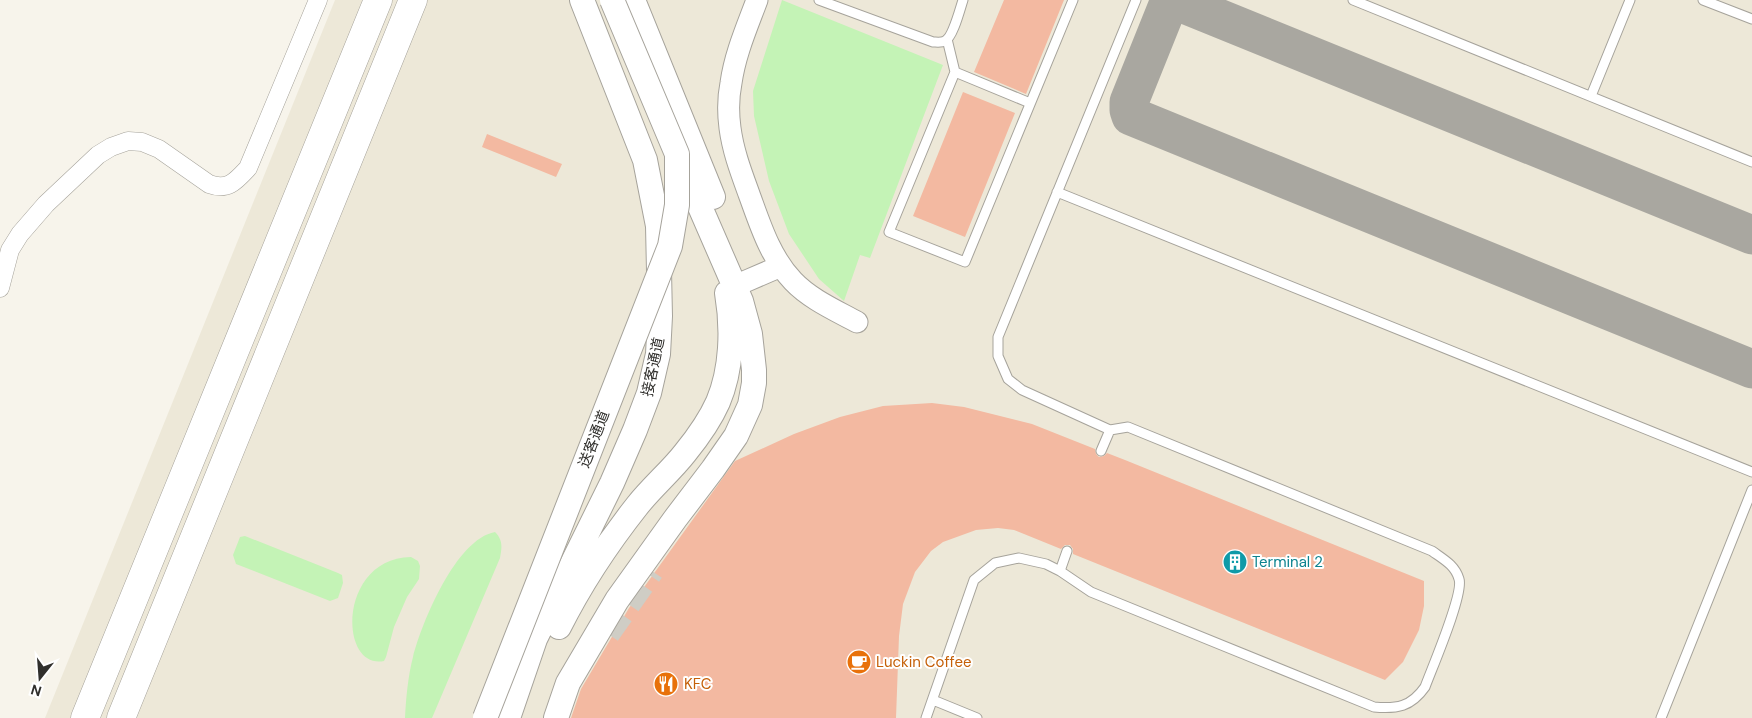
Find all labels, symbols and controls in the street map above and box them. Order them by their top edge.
street label: 接客通道 [637,336,669,398]
street label: 送客通道 [574,407,614,471]
building icon: Terminal 2 [1222,549,1248,575]
place label: Terminal 2 [1252,552,1323,572]
cafe icon: Luckin Coffee [846,649,872,675]
place label: Luckin Coffee [876,652,971,672]
north arrow [15,653,65,703]
restaurant icon: KFC [653,671,679,697]
place label: KFC [684,674,712,694]
text: N [29,680,44,701]

